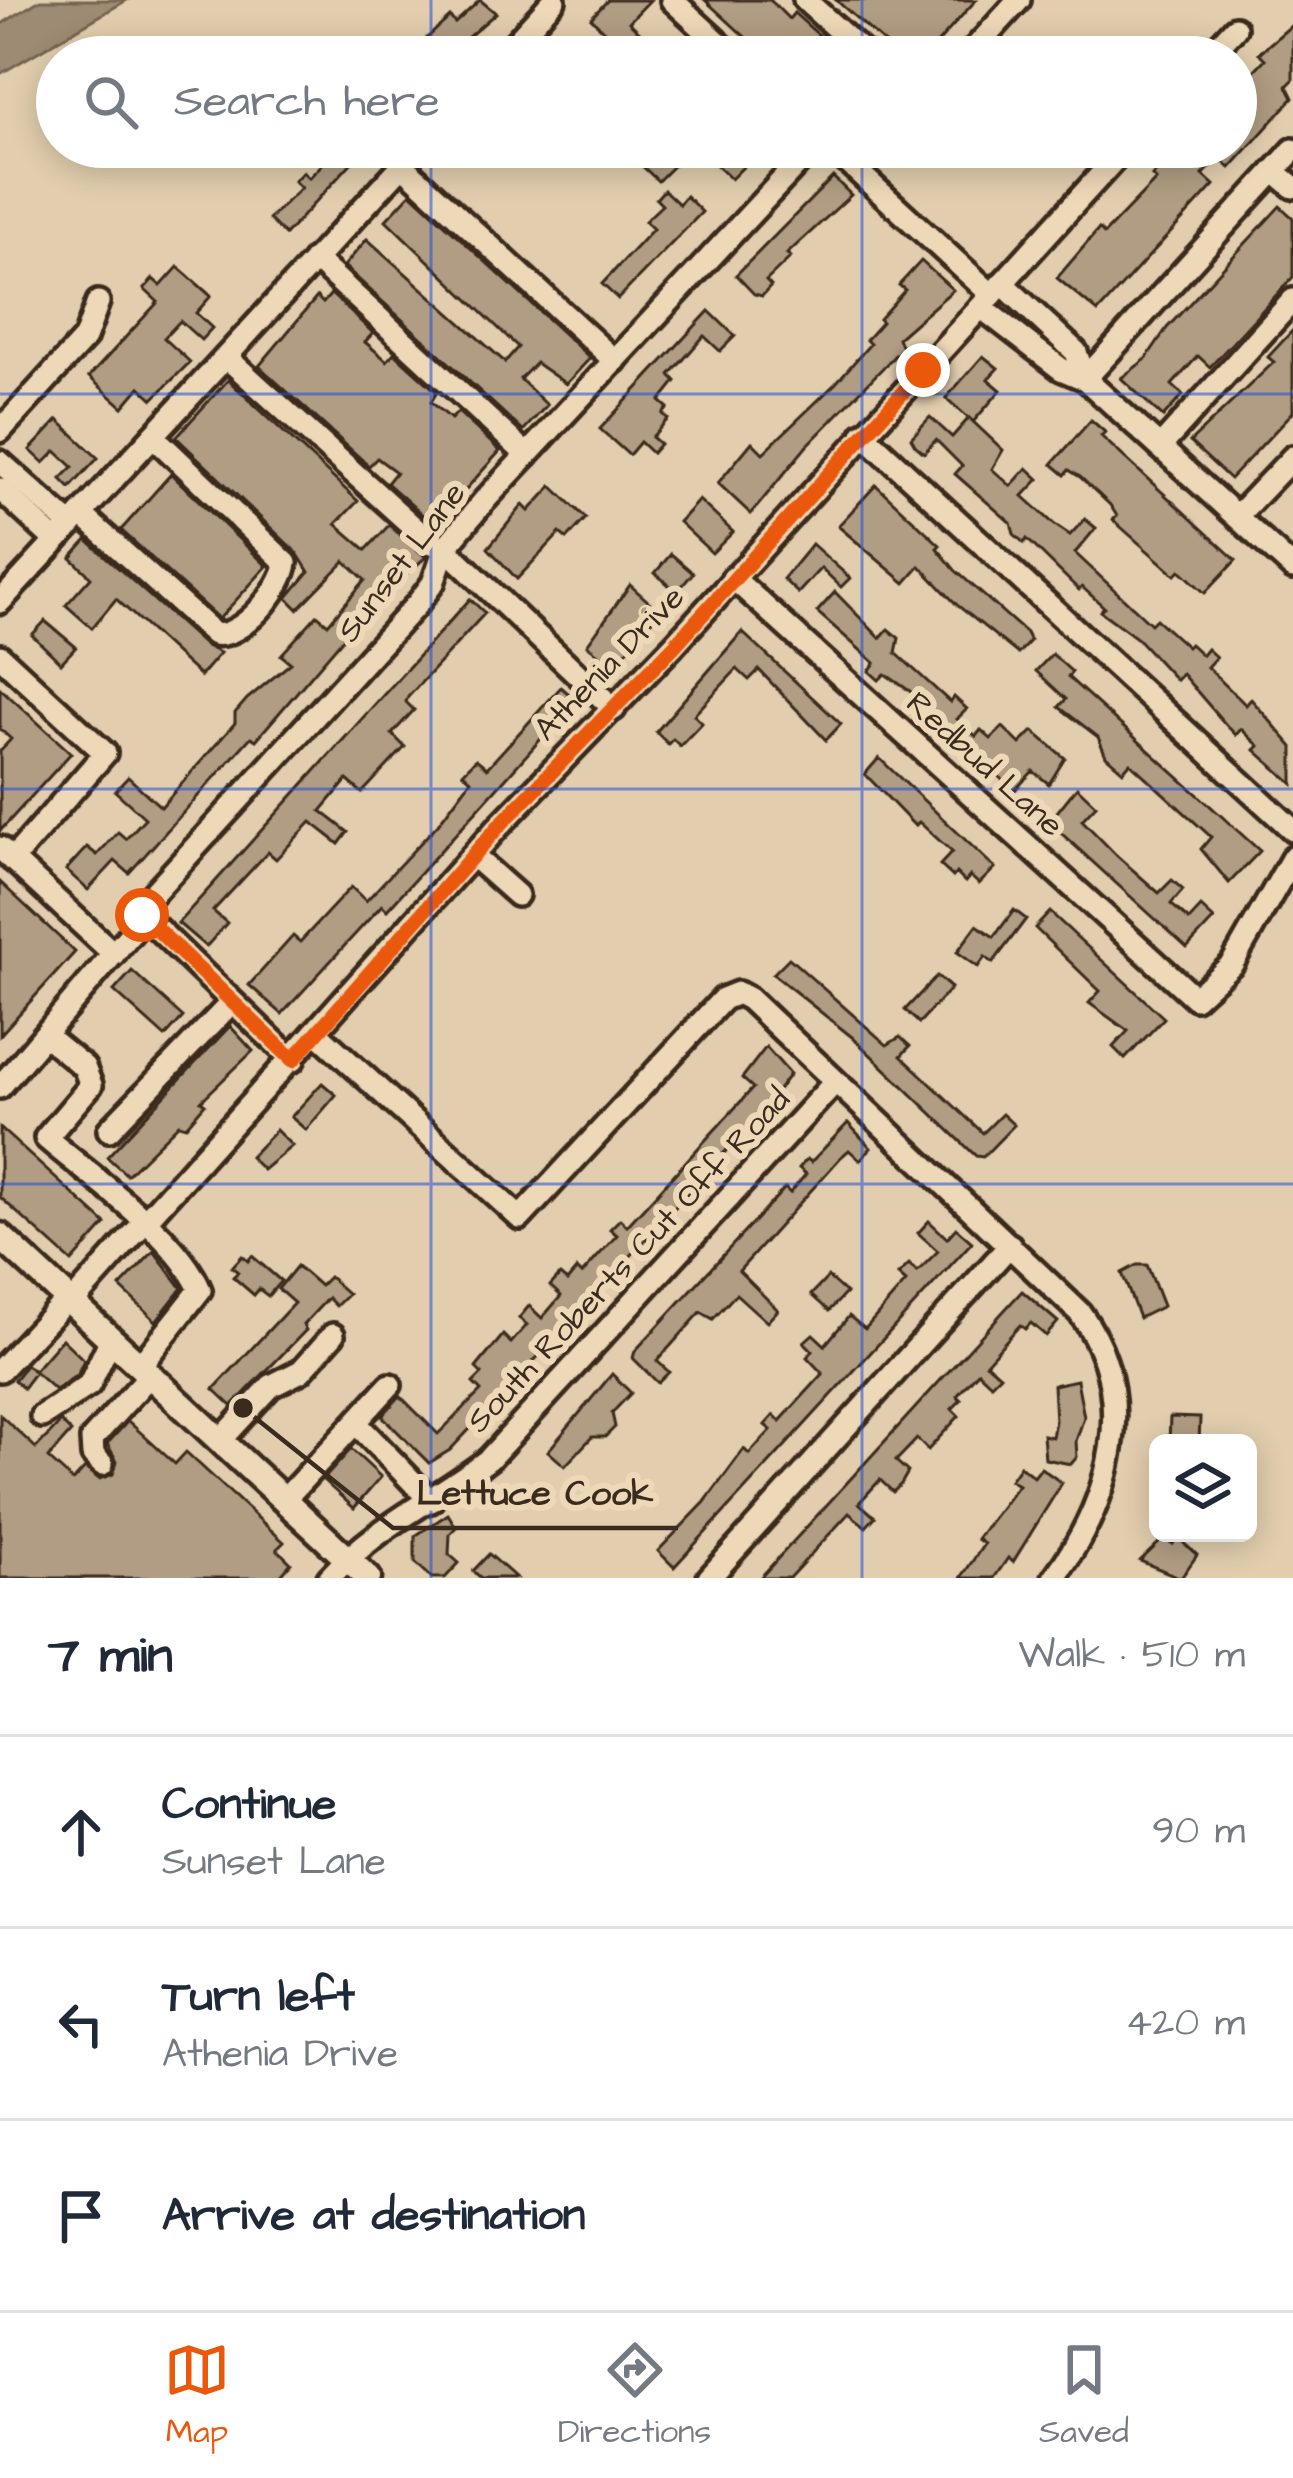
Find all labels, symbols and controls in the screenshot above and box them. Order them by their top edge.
search box [36,36,1257,168]
icon: search [78,69,144,135]
text: Search here [174,71,440,133]
route end [896,343,950,397]
street label: Sunset Lane [326,473,477,652]
street label: Athenia Drive [524,576,695,751]
street label: Redbud Lane [896,681,1074,848]
route start [115,888,169,942]
street label: South Roberts Cut Off Road [456,1078,801,1443]
map controls [1149,1434,1257,1542]
button: layers [1149,1434,1257,1542]
callout: Lettuce Cook [393,1456,678,1528]
text: Lettuce Cook [417,1468,654,1519]
text: 7 min [48,1621,173,1692]
text: Walk · 510 m [1019,1629,1245,1683]
text: Continue [162,1774,336,1836]
icon: ahead [48,1799,114,1865]
text: 90 m [1152,1805,1245,1859]
text: Sunset Lane [162,1836,386,1890]
text: Turn left [162,1966,355,2028]
icon: left [48,1991,114,2057]
text: 420 m [1126,1997,1245,2051]
text: Athenia Drive [162,2028,398,2082]
icon: arrive [48,2183,114,2249]
text: Arrive at destination [162,2185,585,2247]
tab: Map [164,2337,230,2455]
tab: Directions [558,2337,711,2455]
tab: Saved [1039,2337,1129,2455]

